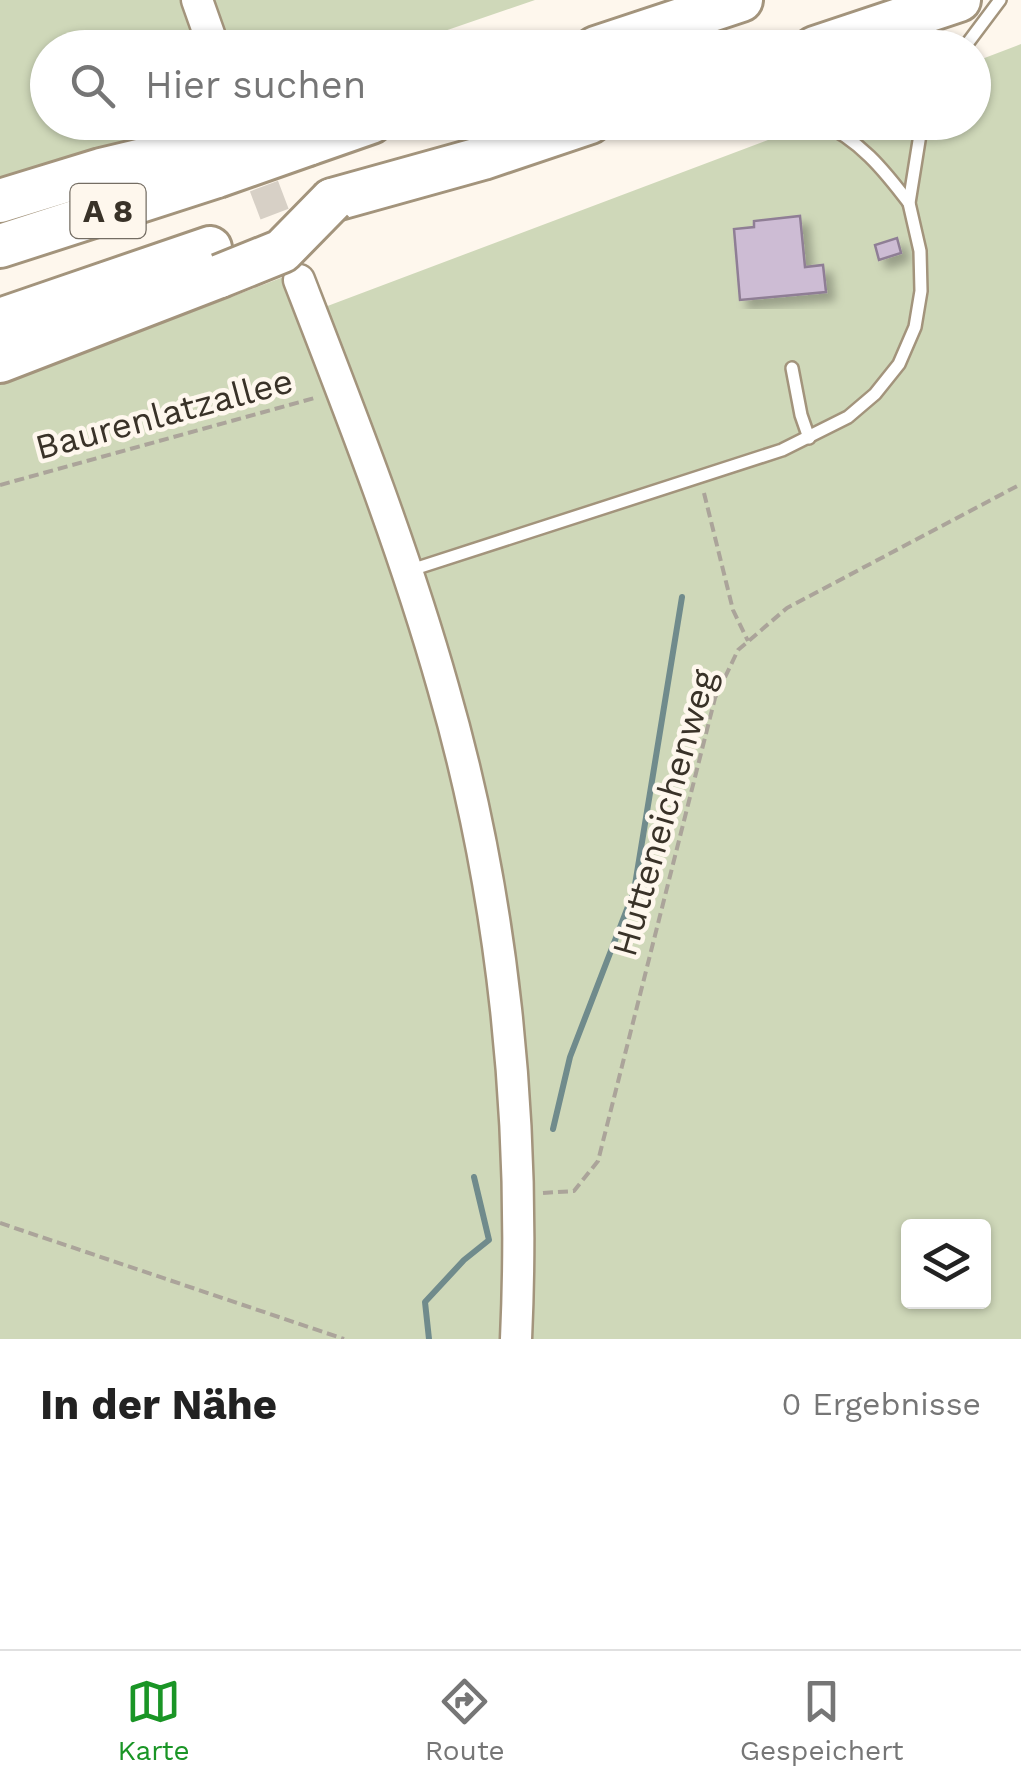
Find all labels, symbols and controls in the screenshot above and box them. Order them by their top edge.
search box [30,30,991,140]
icon: search [65,58,120,113]
text: Hier suchen [145,63,366,107]
road number: A 8 [70,184,146,238]
street label: Baurenlatzallee [31,359,297,469]
street label: Hutteneichenweg [603,665,725,961]
map controls [901,1219,991,1309]
button: layers [901,1219,991,1309]
text: In der Nähe [40,1380,277,1429]
text: 0 Ergebnisse [781,1385,981,1423]
tab: Karte [117,1674,190,1767]
tab: Route [425,1674,505,1767]
tab: Gespeichert [740,1674,904,1767]

